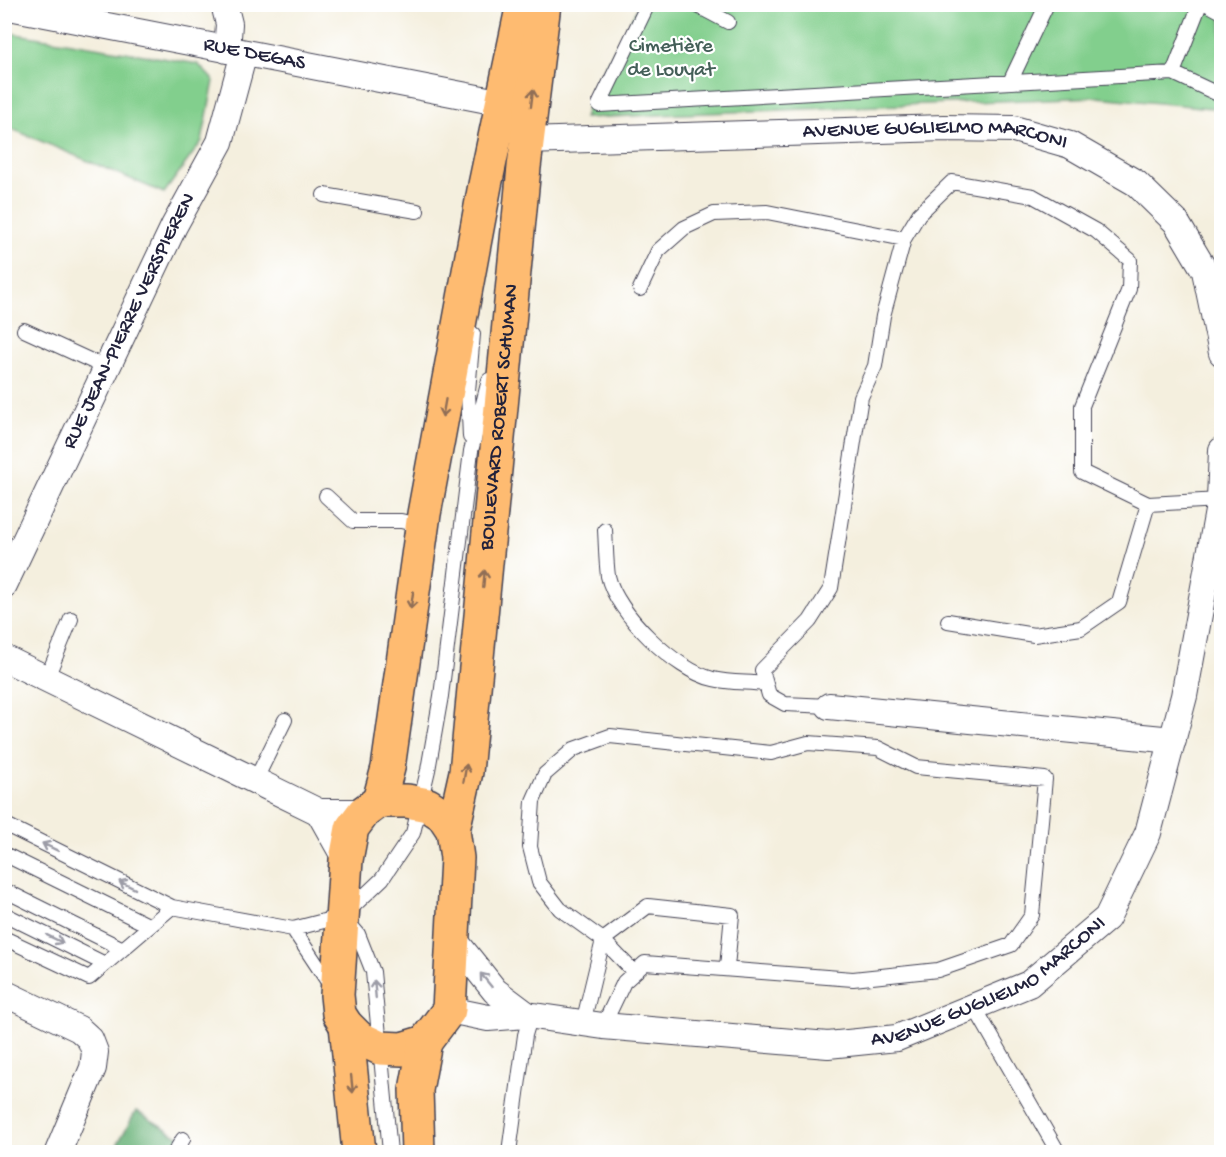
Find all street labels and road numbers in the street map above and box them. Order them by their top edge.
street label: RUE DEGAS [201,33,308,77]
street label: AVENUE GUGLIELMO MARCONI [802,115,1070,156]
street label: RUE JEAN-PIERRE VERSPIEREN [58,189,202,453]
street label: BOULEVARD ROBERT SCHUMAN [475,283,525,552]
street label: AVENUE GUGLIELMO MARCONI [870,911,1112,1053]

